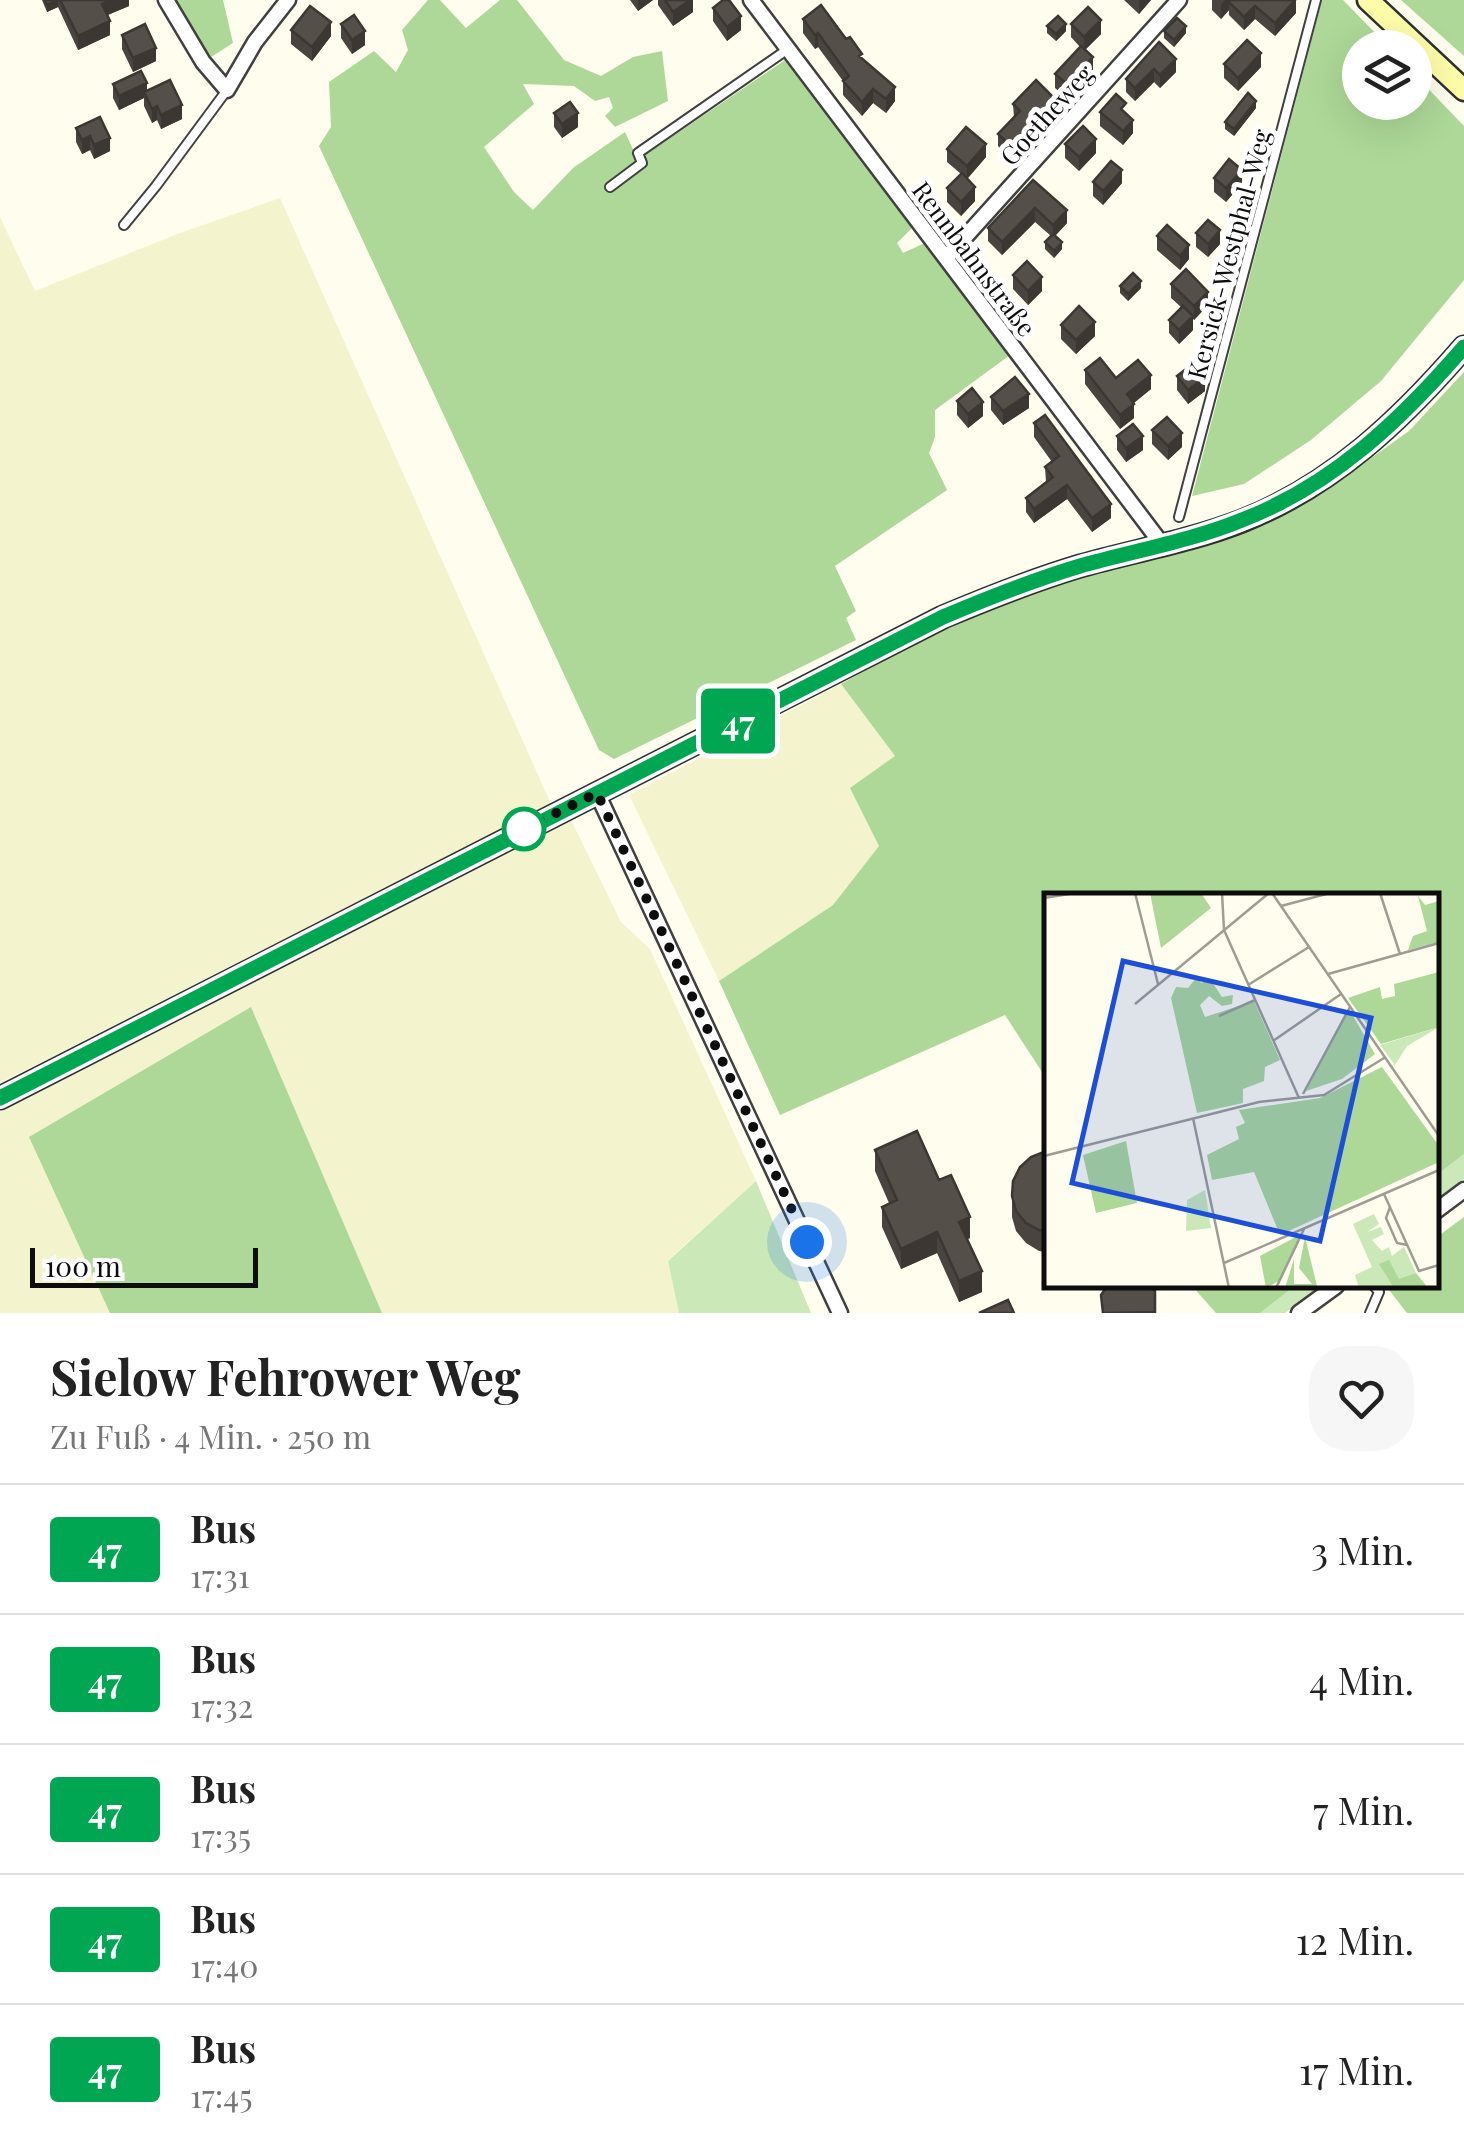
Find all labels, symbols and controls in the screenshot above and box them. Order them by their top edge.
map controls [1342,30,1432,120]
button: layers [1342,30,1432,120]
street label: Goetheweg [992,56,1101,171]
street label: Kersick-Westphal-Weg [1179,125,1277,383]
street label: Rennbahnstraße [906,174,1044,342]
line badge: 47 [693,688,783,754]
text: 47 [721,698,755,745]
unlabelled marker [503,808,545,850]
inset map [1044,893,1439,1288]
your location [782,1217,832,1267]
scale bar [30,1243,258,1288]
text: 100 m [45,1247,121,1284]
text: Sielow Fehrower Weg [50,1344,520,1408]
button: heart [1309,1346,1414,1451]
text: Zu Fuß · 4 Min. · 250 m [50,1414,371,1457]
text: Bus [190,1502,256,1553]
text: 3 Min. [1311,1524,1414,1575]
text: 47 [88,1526,122,1573]
text: 17:31 [190,1553,250,1596]
text: Bus [190,1632,256,1683]
text: 4 Min. [1309,1654,1414,1705]
text: 47 [88,1656,122,1703]
text: 17:32 [190,1683,253,1726]
text: Bus [190,1762,256,1813]
text: 7 Min. [1313,1784,1414,1835]
text: 47 [88,1786,122,1833]
text: 17:35 [190,1813,251,1856]
text: Bus [190,1892,256,1943]
text: 12 Min. [1296,1914,1414,1965]
text: 47 [88,1916,122,1963]
text: 17:40 [190,1943,258,1986]
text: Bus [190,2022,256,2073]
text: 17 Min. [1299,2044,1414,2095]
text: 47 [88,2046,122,2093]
text: 17:45 [190,2073,252,2116]

